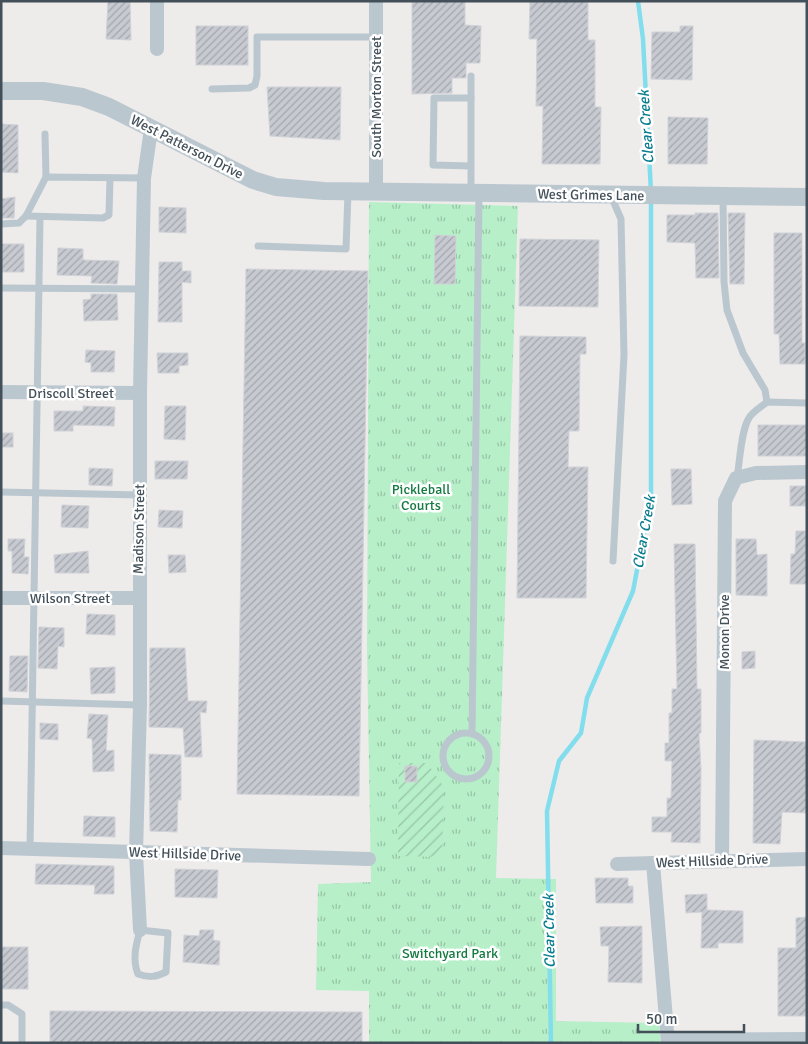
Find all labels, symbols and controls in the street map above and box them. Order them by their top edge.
street label: South Morton Street [368,36,385,158]
water label: Clear Creek [634,88,658,165]
street label: West Patterson Drive [128,111,246,183]
street label: West Grimes Lane [537,186,645,204]
street label: Driscoll Street [28,385,114,402]
park label: Pickleball Courts [392,481,450,514]
street label: Madison Street [130,484,148,574]
water label: Clear Creek [629,493,660,570]
street label: Wilson Street [30,590,110,607]
street label: Monon Drive [716,594,733,670]
street label: West Hillside Drive [128,844,242,864]
street label: West Hillside Drive [655,851,769,871]
water label: Clear Creek [539,892,559,968]
park label: Switchyard Park [402,945,498,962]
scale bar [638,1002,744,1034]
text: 50 m [646,1010,677,1028]

